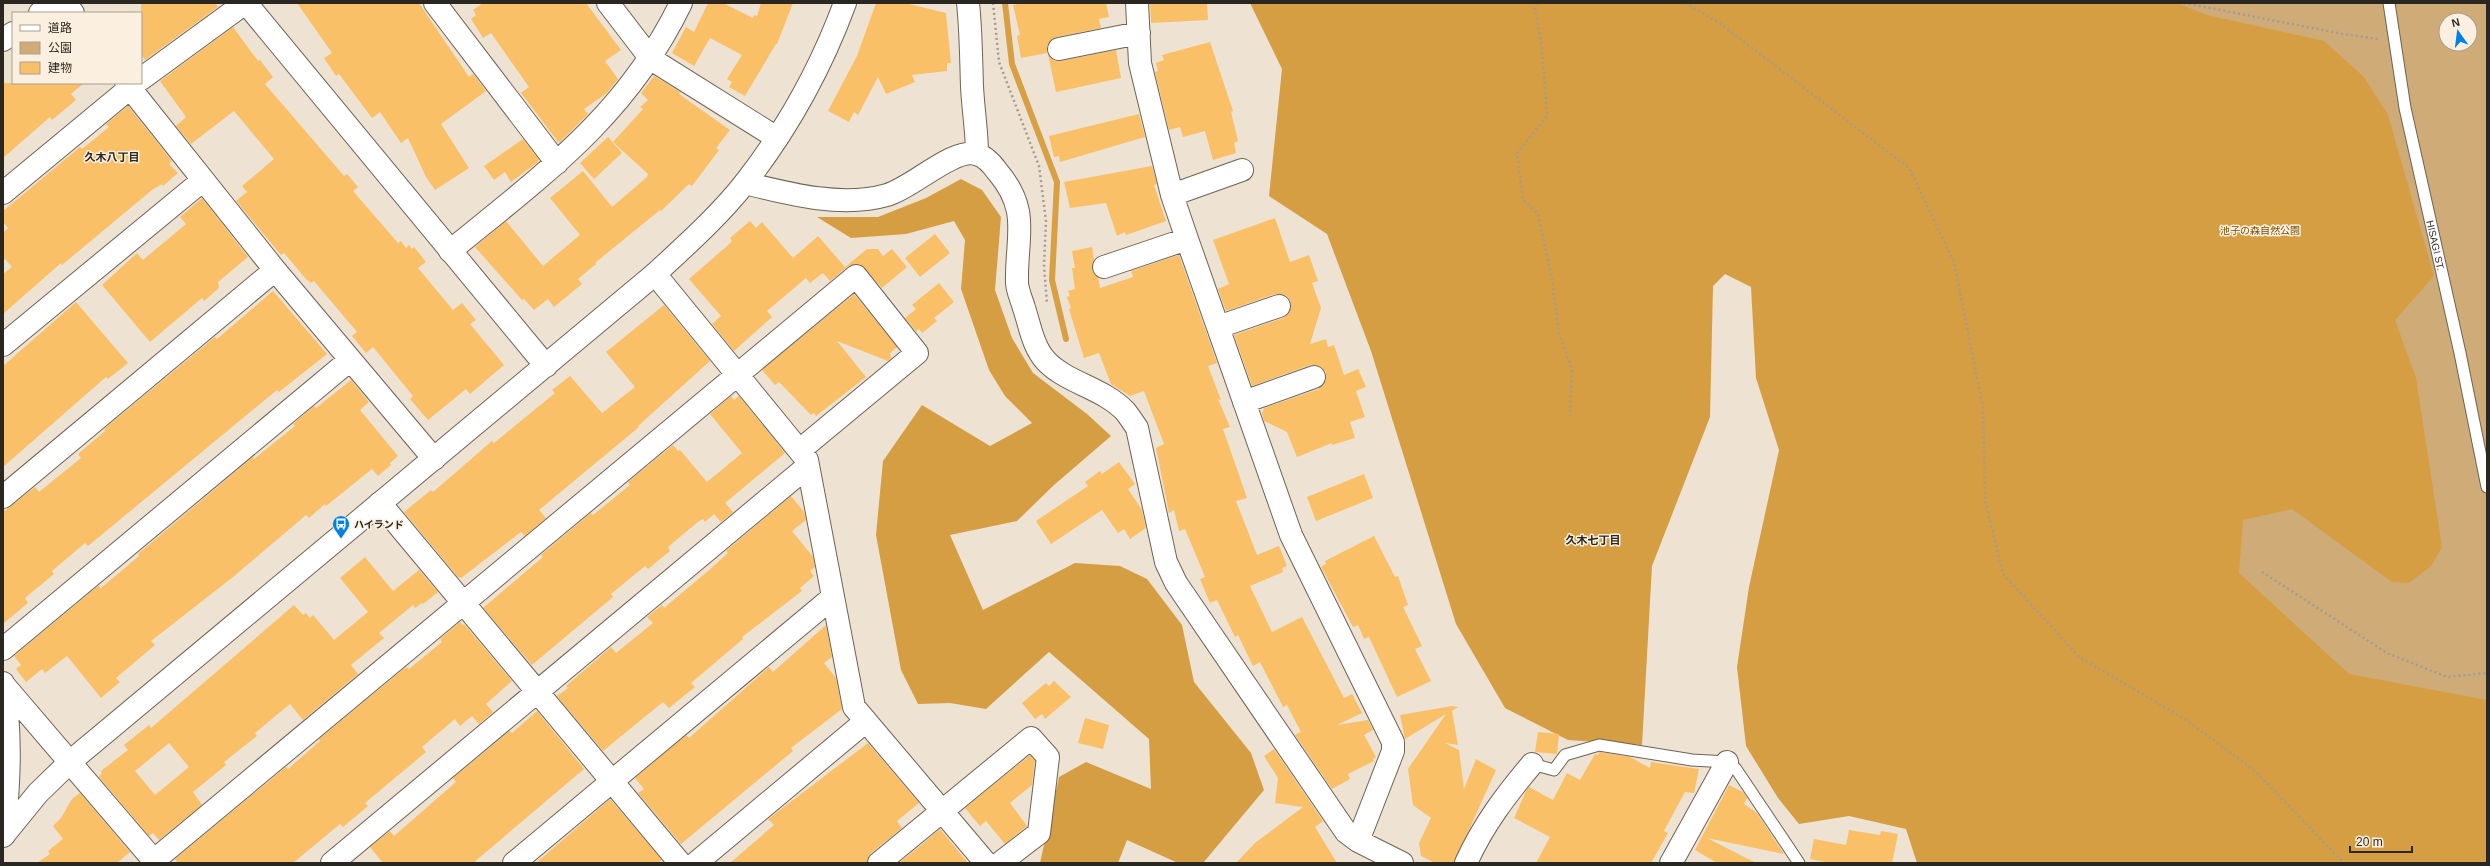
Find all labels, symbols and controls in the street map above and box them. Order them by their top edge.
legend [12,12,142,84]
north arrow [2438,12,2478,52]
text: N [2450,16,2461,29]
text: 道路 [48,21,72,35]
text: 公園 [48,41,72,55]
text: 建物 [48,61,72,75]
district label: 久木八丁目 [85,151,140,163]
street label: HISAGI ST. [2424,219,2446,272]
park label: 池子の森自然公園 [2220,225,2300,236]
bus stop icon: ハイランド [331,514,351,539]
place label: ハイランド [354,519,404,530]
district label: 久木七丁目 [1566,534,1621,546]
scale bar [2350,828,2412,854]
text: 20 m [2356,835,2383,849]

